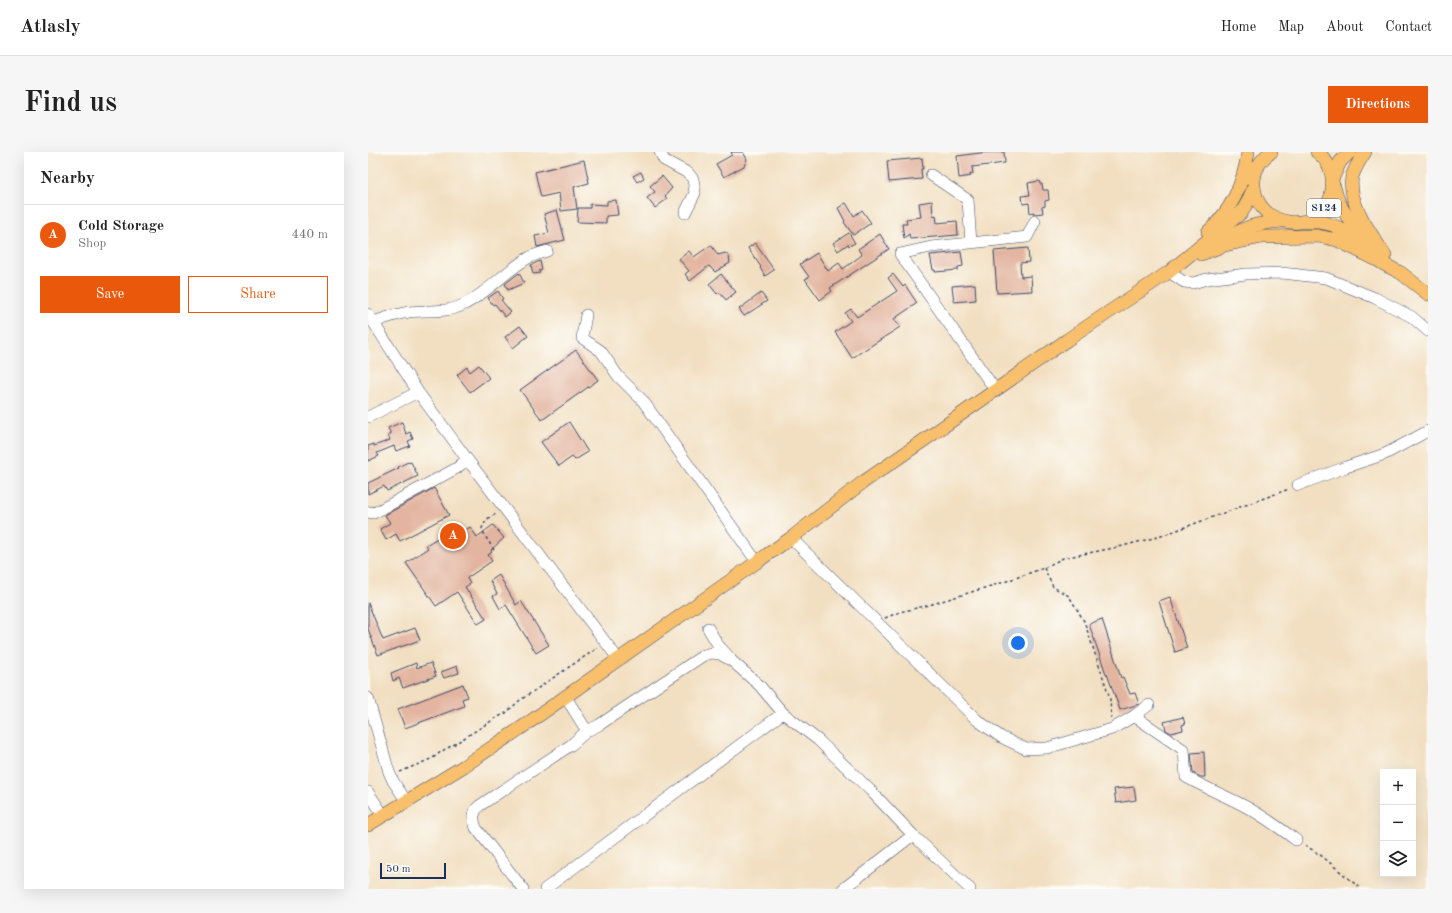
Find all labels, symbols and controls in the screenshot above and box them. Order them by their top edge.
text: Atlasly [20,18,81,37]
text: Home [1221,20,1256,34]
text: Map [1278,20,1304,34]
text: About [1326,20,1363,34]
text: Contact [1385,20,1432,34]
button: Directions [1328,86,1428,123]
text: Find us [24,90,117,118]
text: Nearby [40,170,95,187]
road number: S124 [1307,199,1341,217]
text: Cold Storage [78,219,164,234]
text: A [48,228,58,241]
text: 440 m [291,228,328,241]
text: Shop [78,237,106,250]
button: Save [40,276,180,313]
button: Share [188,276,328,313]
pin: A [440,521,466,551]
your location [1008,633,1028,653]
map controls [1380,769,1416,877]
button: + [1380,769,1416,805]
button: − [1380,805,1416,841]
button: layers [1380,841,1416,877]
scale bar [380,861,446,880]
text: 50 m [386,864,411,875]

